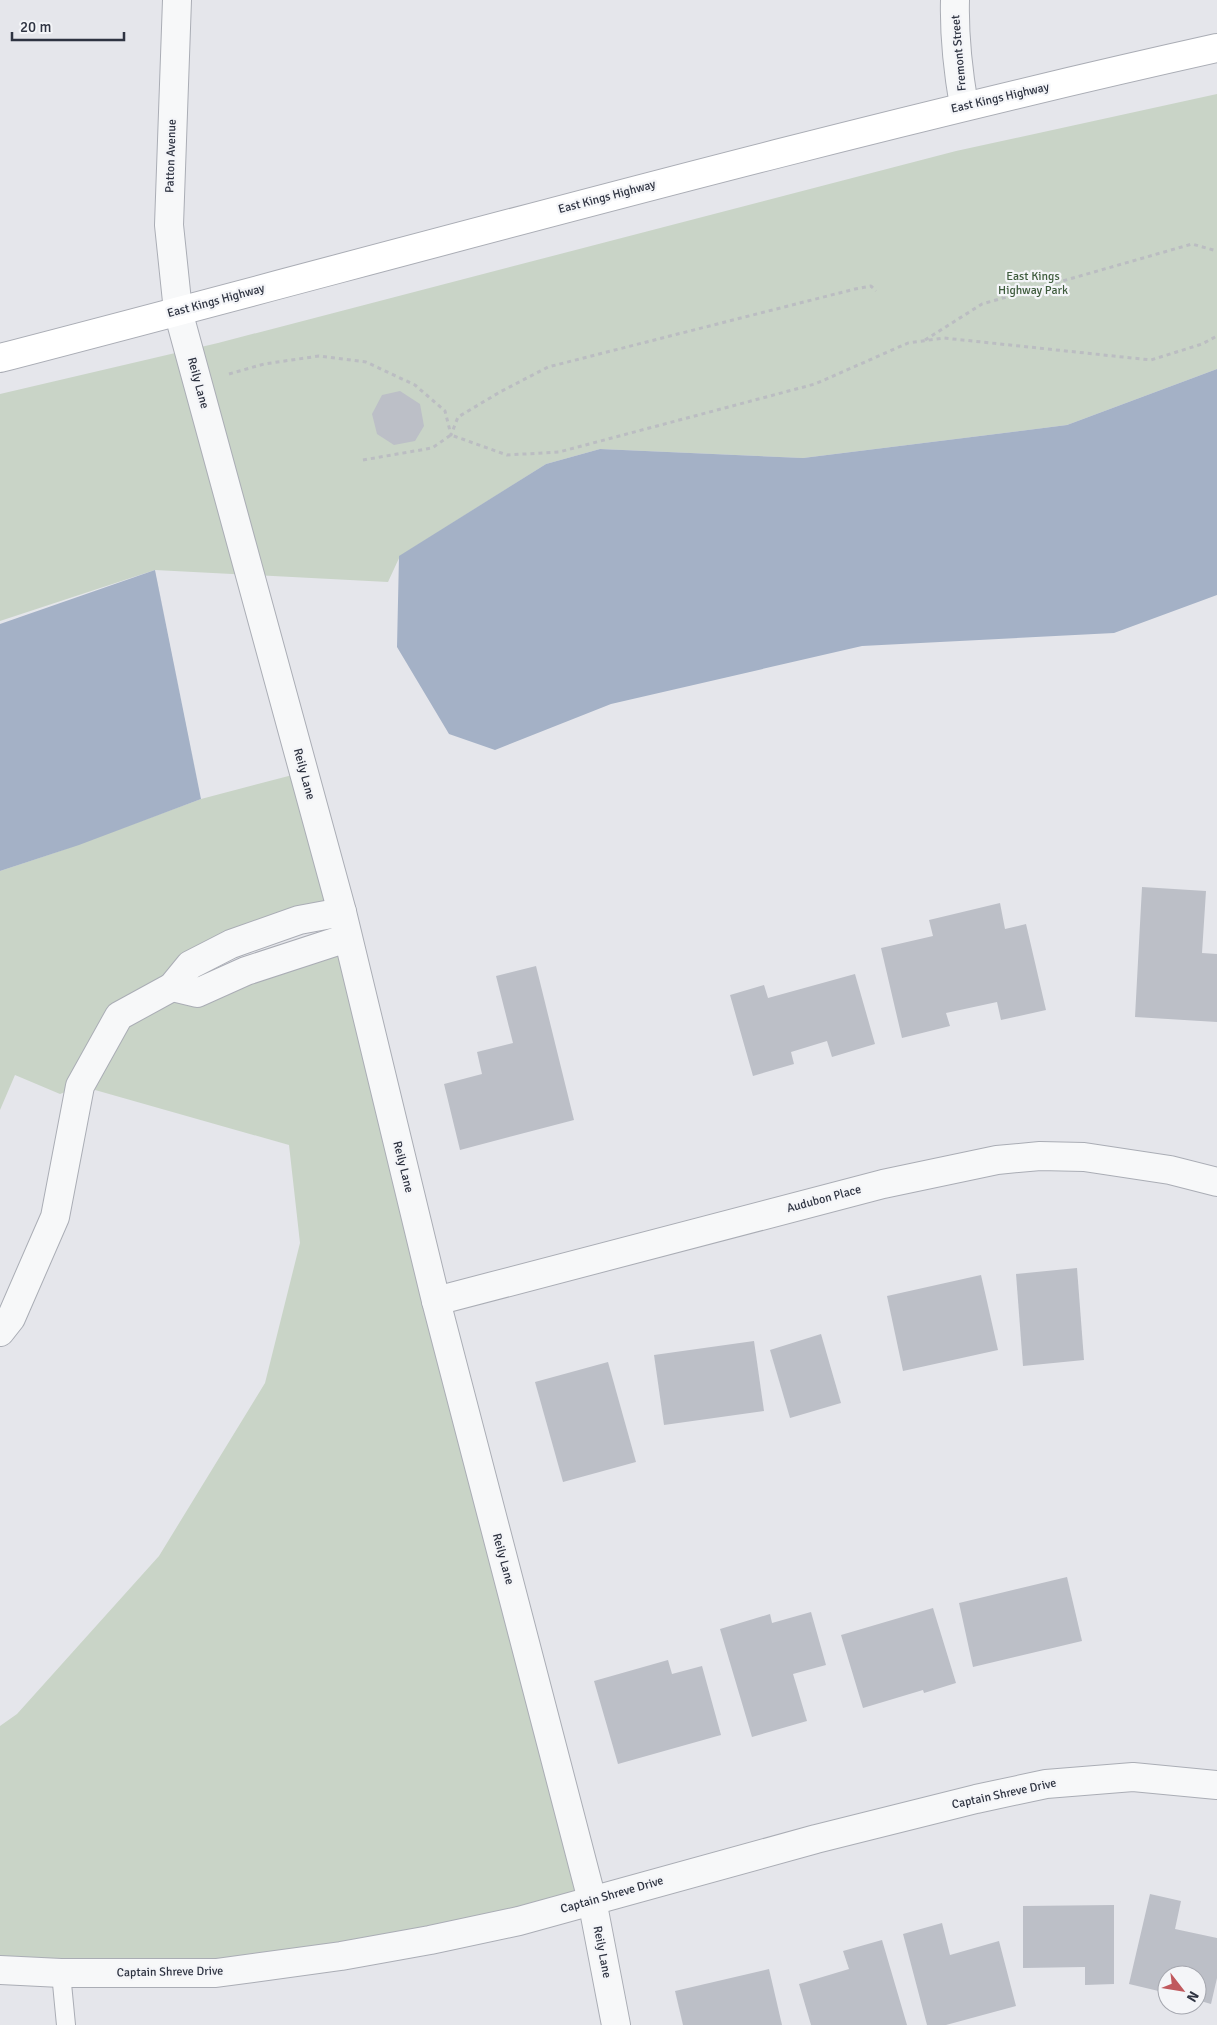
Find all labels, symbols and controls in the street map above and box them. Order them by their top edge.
scale bar [12,10,125,42]
street label: Fremont Street [948,14,970,92]
text: 20 m [20,18,51,36]
street label: East Kings Highway [950,79,1051,117]
street label: Patton Avenue [162,119,180,193]
street label: East Kings Highway [557,177,658,217]
park label: East Kings Highway Park [998,269,1068,298]
street label: East Kings Highway [166,281,267,321]
street label: Reily Lane [184,356,212,410]
street label: Reily Lane [290,747,318,801]
street label: Reily Lane [389,1140,417,1194]
street label: Audubon Place [785,1182,863,1216]
street label: Reily Lane [489,1532,517,1586]
street label: Captain Shreve Drive [950,1776,1058,1812]
street label: Captain Shreve Drive [559,1873,665,1917]
street label: Reily Lane [590,1925,614,1979]
street label: Captain Shreve Drive [117,1964,223,1980]
north arrow [1157,1965,1207,2015]
text: N [1183,1988,1203,2005]

